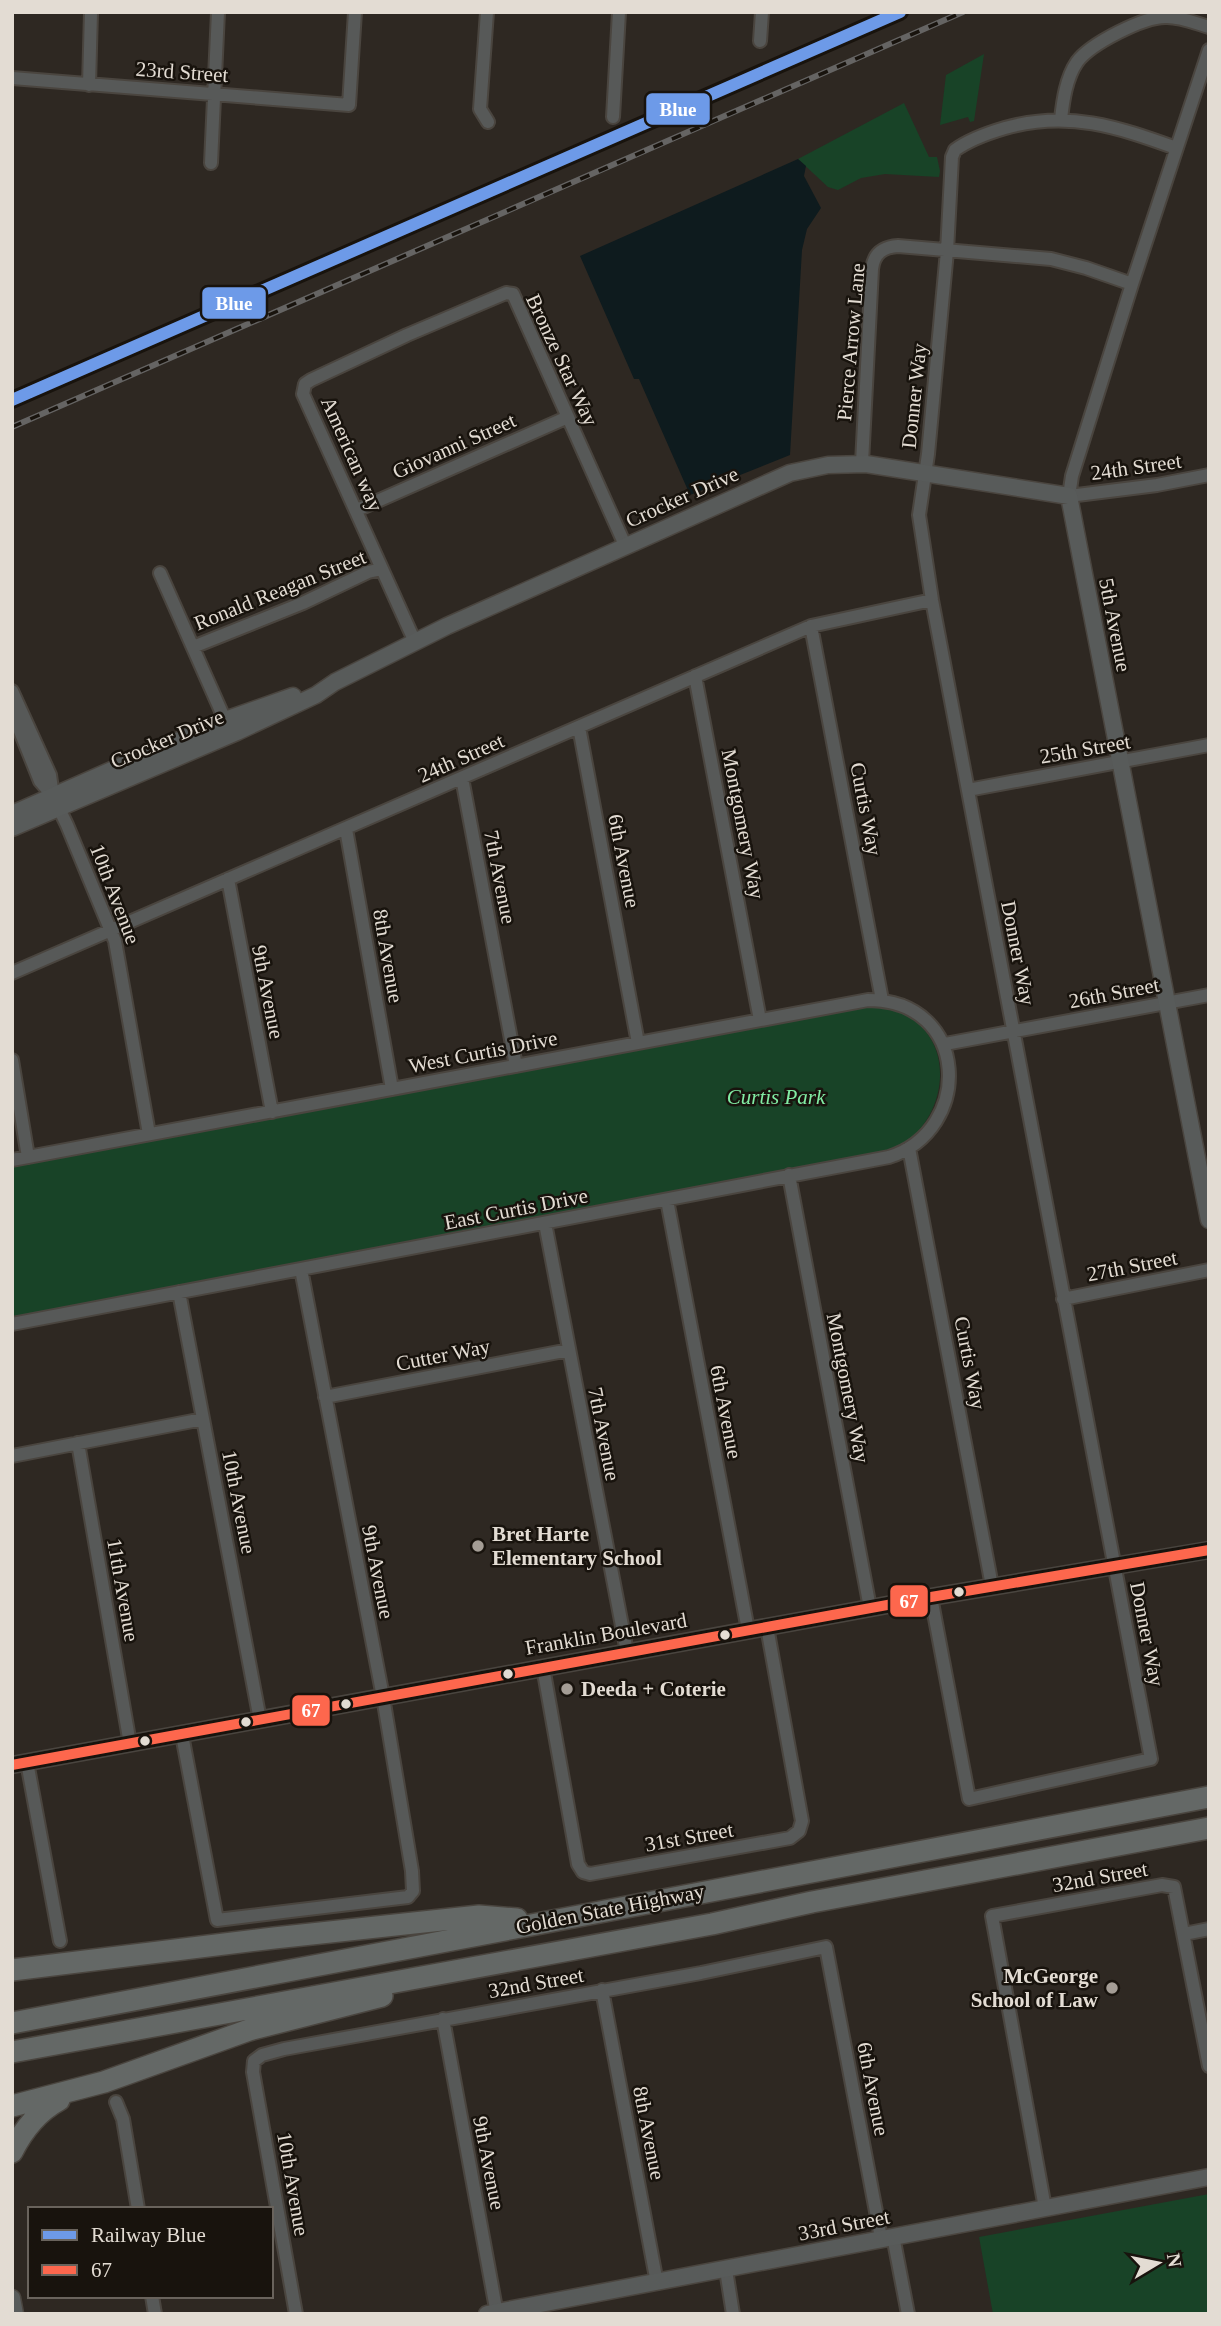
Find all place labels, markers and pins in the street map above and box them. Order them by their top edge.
place label: Bret Harte Elementary School [492,1522,662,1570]
marker: Bret Harte Elementary School [470,1538,486,1554]
unlabelled marker [952,1585,966,1599]
unlabelled marker [718,1628,732,1642]
unlabelled marker [501,1667,515,1681]
place label: Deeda + Coterie [581,1677,726,1701]
marker: Deeda + Coterie [559,1681,575,1697]
unlabelled marker [339,1697,353,1711]
unlabelled marker [239,1715,253,1729]
unlabelled marker [138,1734,152,1748]
place label: McGeorge School of Law [971,1964,1099,2012]
marker: McGeorge School of Law [1104,1980,1120,1996]

